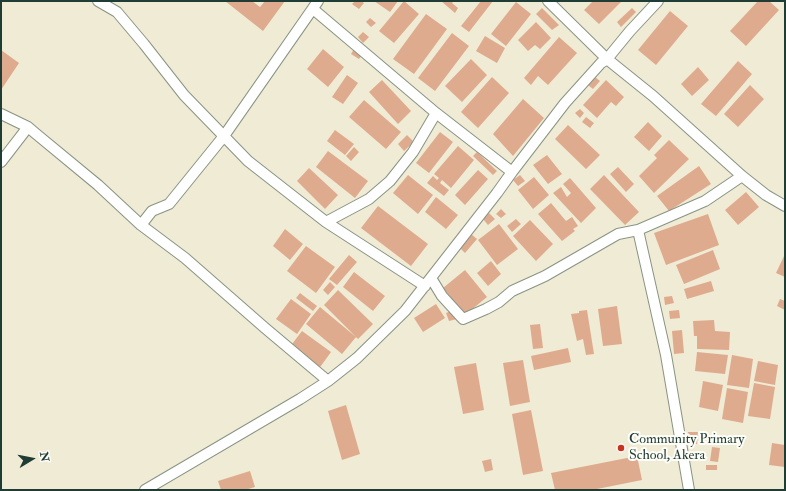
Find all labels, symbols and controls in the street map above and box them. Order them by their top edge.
place label: Community Primary School, Akera [629,432,744,464]
north arrow [12,439,52,479]
marker: Community Primary School, Akera [616,443,626,453]
text: N [37,451,52,463]

